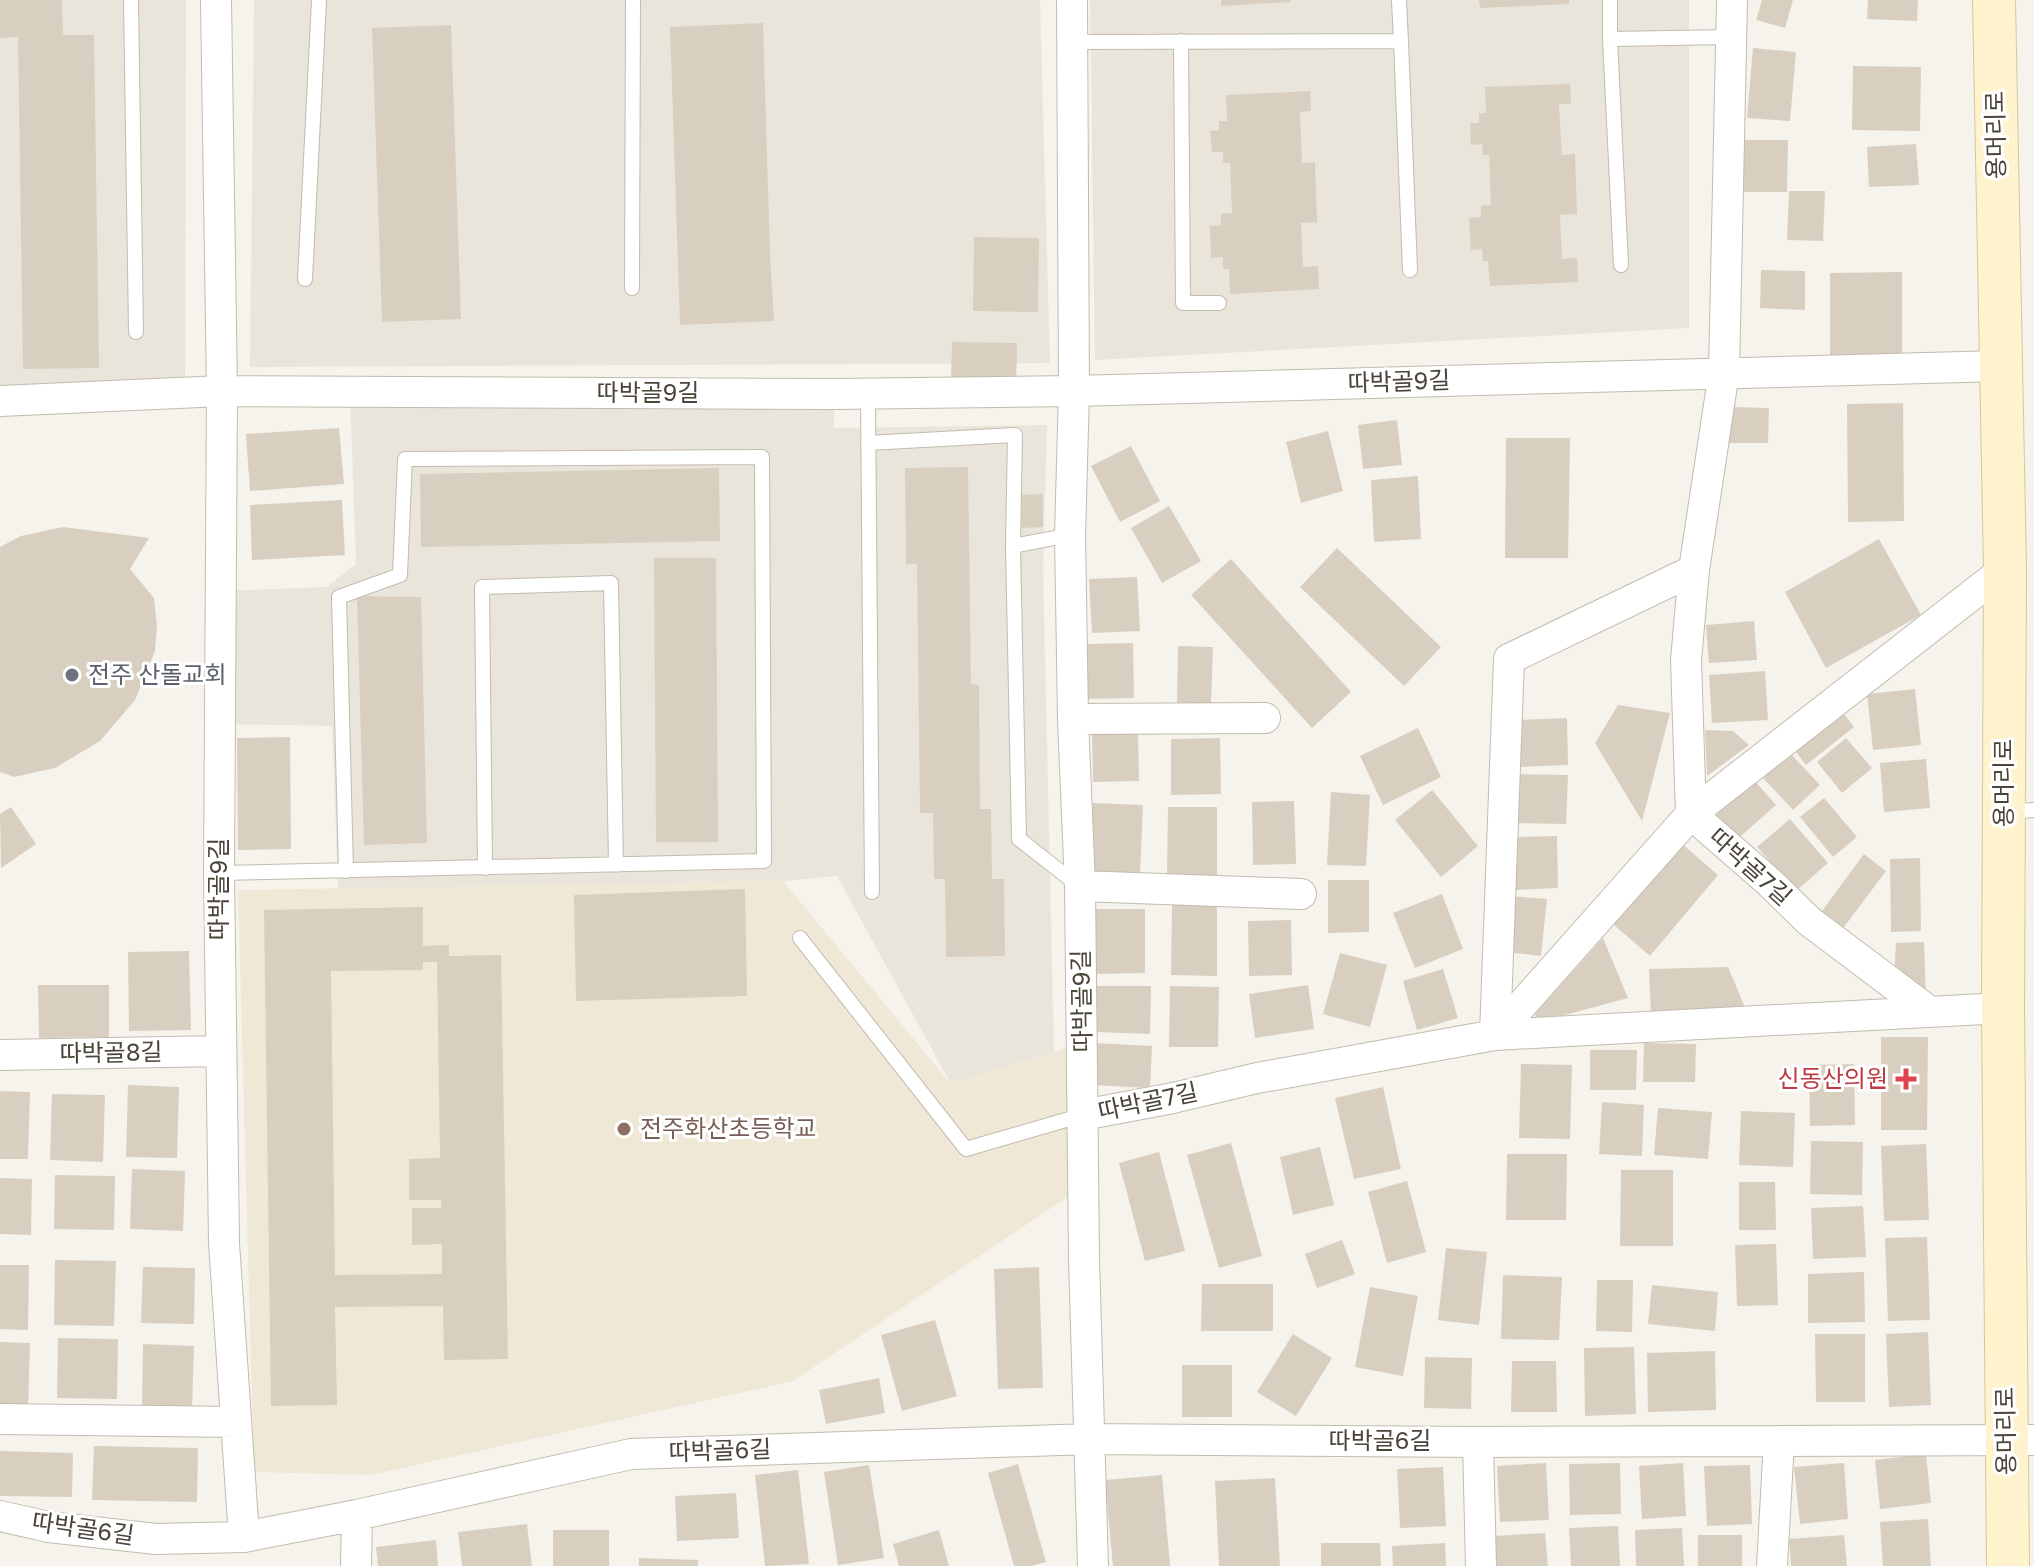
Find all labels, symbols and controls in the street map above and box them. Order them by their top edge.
street label: 용머리로 [1979,91,2010,179]
street label: 따박골9길 [1347,364,1451,397]
street label: 따박골9길 [597,377,699,406]
place label: 전주 산돌교회 [88,659,226,688]
marker: 전주 산돌교회 [63,666,81,684]
street label: 용머리로 [1988,739,2017,827]
street label: 따박골7길 [1704,821,1798,910]
street label: 따박골9길 [203,838,232,940]
street label: 따박골9길 [1065,949,1096,1053]
street label: 따박골8길 [59,1036,163,1067]
place label: 신동산의원 [1778,1063,1888,1092]
marker: 신동산의원 [1895,1068,1917,1090]
street label: 따박골7길 [1095,1076,1200,1125]
place label: 전주화산초등학교 [640,1113,817,1142]
marker: 전주화산초등학교 [615,1120,633,1138]
street label: 용머리로 [1989,1387,2020,1475]
street label: 따박골6길 [1329,1425,1431,1454]
street label: 따박골6길 [668,1433,772,1466]
street label: 따박골6길 [30,1506,136,1549]

